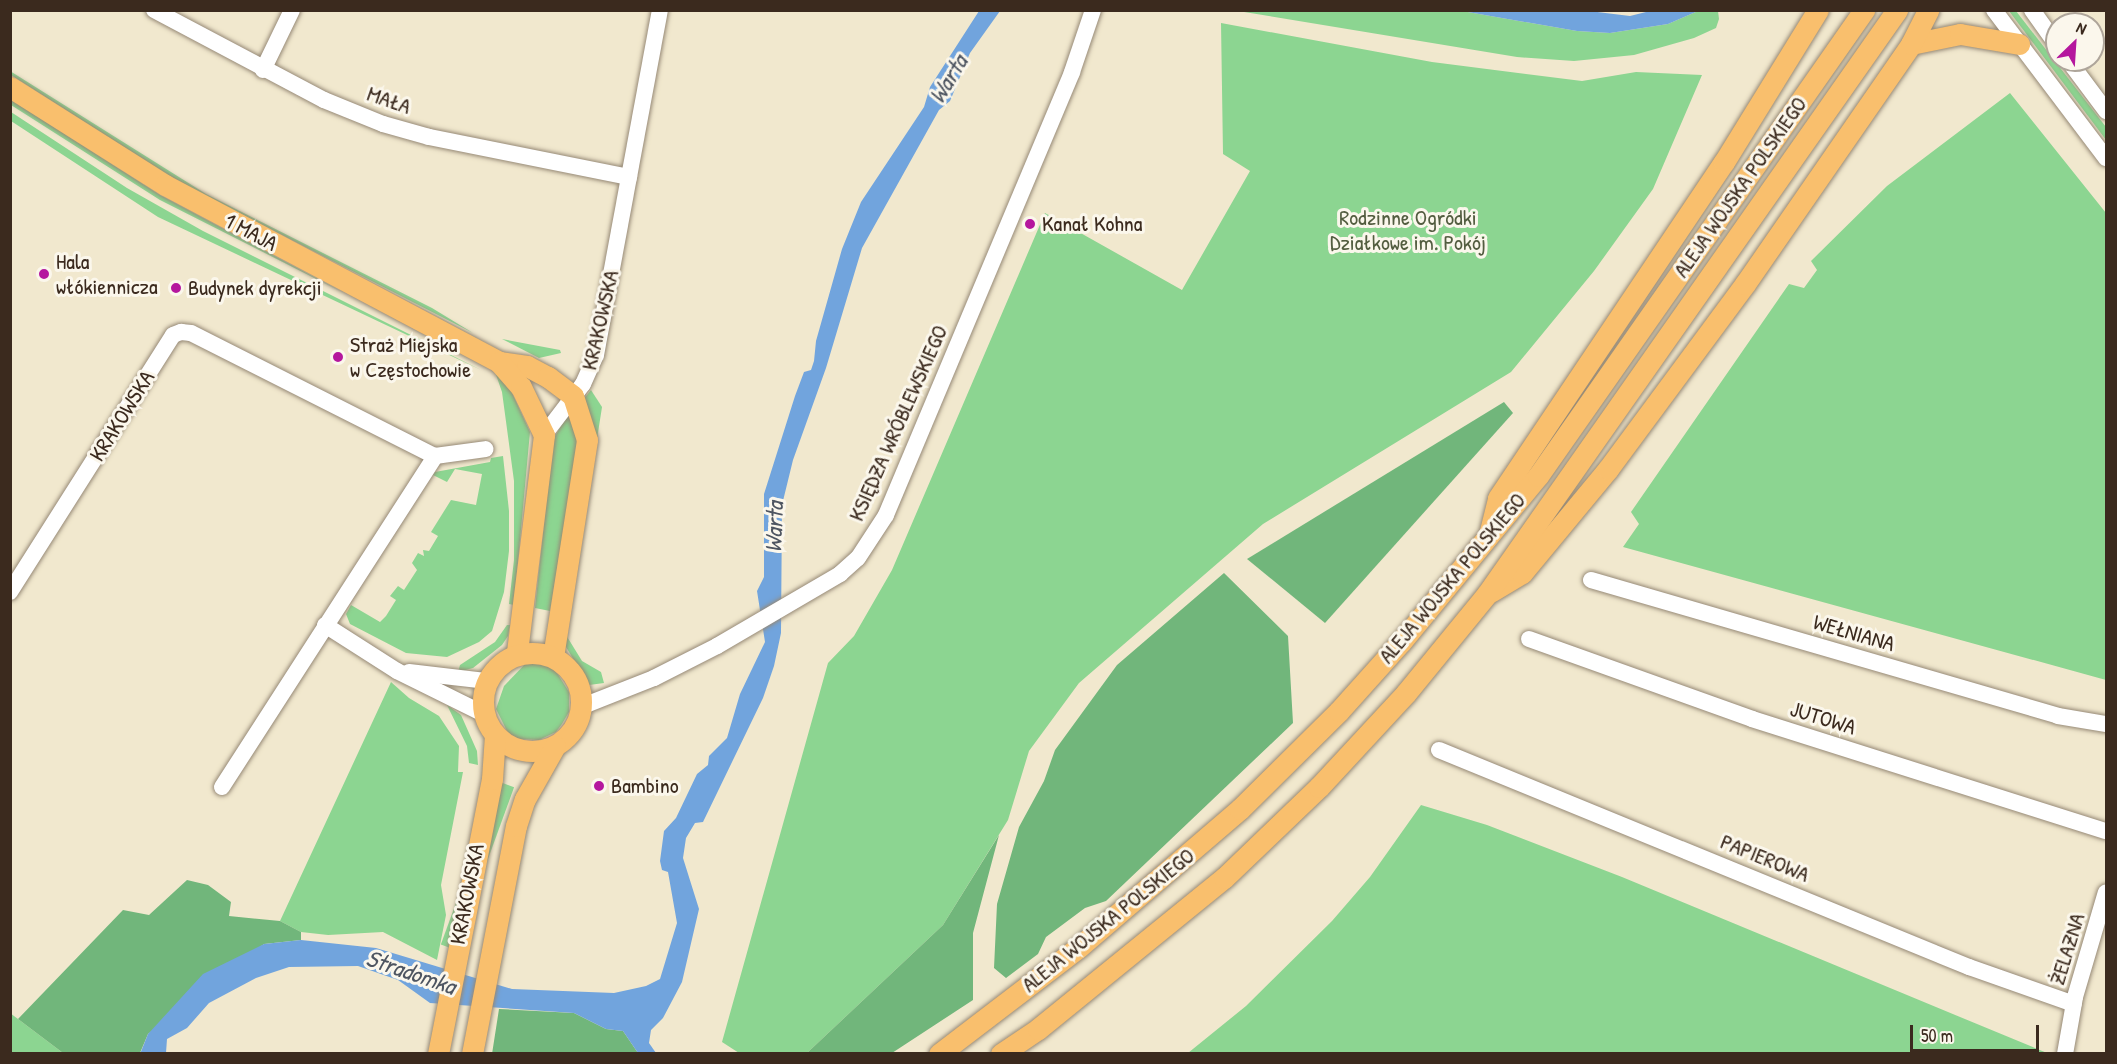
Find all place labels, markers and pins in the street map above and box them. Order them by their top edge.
place label: Kanał Kohna [1042,211,1142,237]
marker: Kanał Kohna [1023,217,1037,231]
place label: Hala włókiennicza [56,248,158,300]
marker: Hala włókiennicza [37,267,51,281]
place label: Budynek dyrekcji [188,275,322,301]
marker: Budynek dyrekcji [169,281,183,295]
place label: Straż Miejska w Częstochowie [350,331,471,382]
marker: Straż Miejska w Częstochowie [331,350,345,364]
place label: Bambino [611,773,679,799]
marker: Bambino [592,779,606,793]

